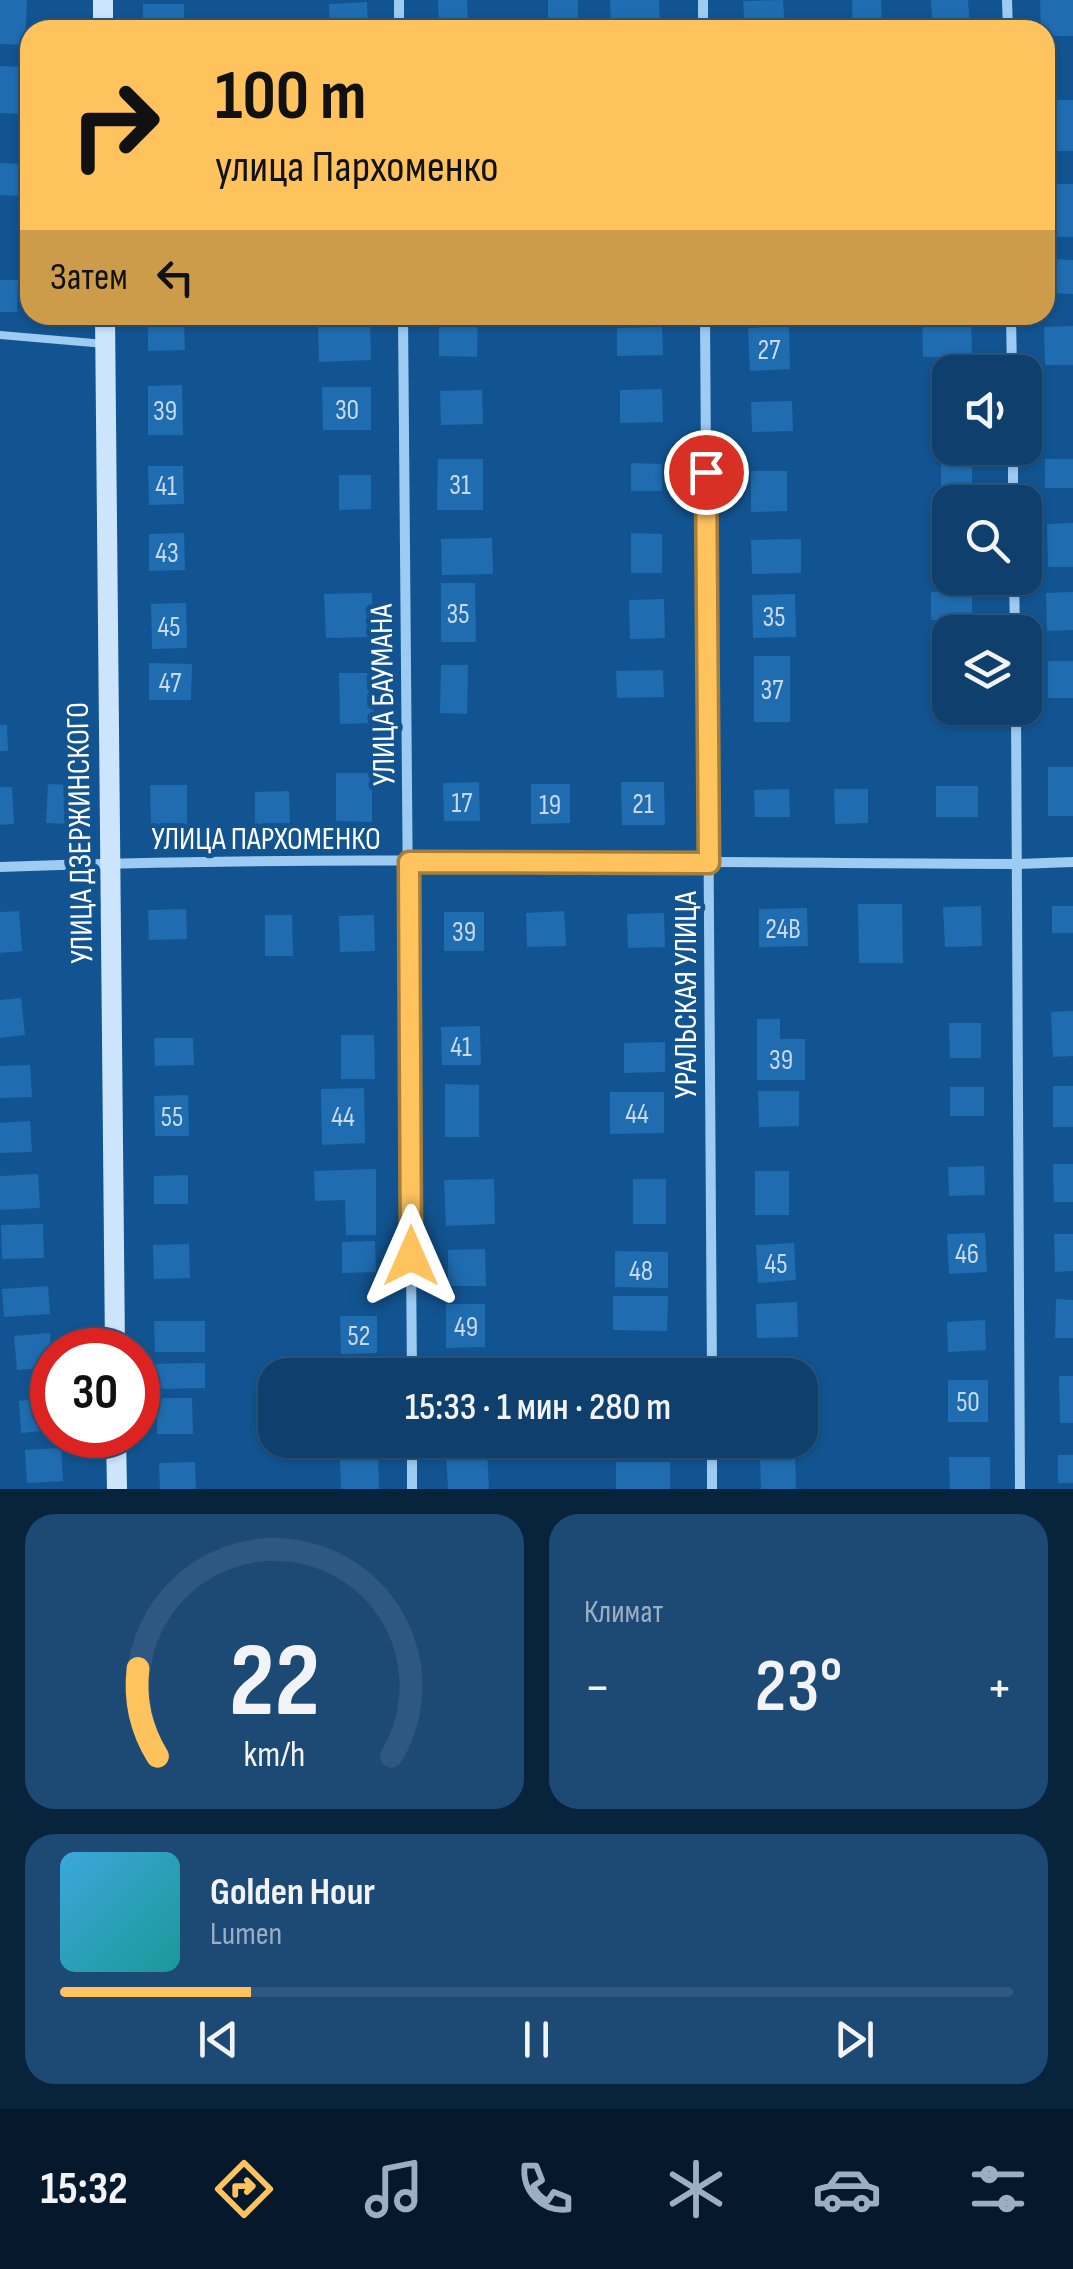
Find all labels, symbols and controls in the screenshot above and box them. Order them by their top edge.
text: 100 m [215,55,366,139]
icon: right [50,60,180,190]
text: улица Пархоменко [215,140,499,195]
icon: left [148,250,203,305]
text: Затем [50,255,128,300]
house number: 27 [758,334,780,367]
map controls [932,355,1042,725]
button: sound [932,355,1042,465]
house number: 30 [335,394,359,427]
house number: 39 [153,395,177,428]
pin [664,430,749,515]
icon: arrive [679,445,734,500]
house number: 31 [449,469,471,502]
house number: 41 [155,470,177,503]
button: search [932,485,1042,595]
house number: 43 [155,537,179,570]
house number: 35 [447,598,469,631]
house number: 35 [763,601,785,634]
street label: УЛИЦА БАУМАНА [362,603,405,786]
house number: 45 [157,611,181,644]
button: layers [932,615,1042,725]
house number: 47 [159,667,181,700]
house number: 37 [761,674,783,707]
street label: УЛИЦА ДЗЕРЖИНСКОГО [59,702,102,964]
house number: 17 [452,787,472,820]
house number: 21 [632,788,654,821]
house number: 19 [539,789,561,822]
street label: УЛИЦА ПАРХОМЕНКО [151,820,381,859]
street label: УРАЛЬСКАЯ УЛИЦА [667,891,706,1099]
house number: 24В [765,913,801,946]
house number: 39 [452,916,476,949]
house number: 41 [450,1031,472,1064]
house number: 39 [769,1044,793,1077]
house number: 44 [625,1098,649,1131]
house number: 55 [161,1101,183,1134]
house number: 44 [331,1101,355,1134]
position arrow [359,1204,463,1308]
house number: 46 [955,1238,979,1271]
house number: 45 [764,1248,788,1281]
house number: 48 [629,1255,653,1288]
house number: 49 [454,1311,478,1344]
house number: 52 [348,1320,370,1353]
speed limit sign: 30 [30,1328,160,1458]
text: 15:33 · 1 мин · 280 m [405,1385,671,1430]
house number: 50 [956,1386,980,1419]
text: Климат [584,1593,663,1632]
text: 22 [229,1620,320,1745]
text: 23° [755,1642,842,1733]
text: − [584,1655,611,1722]
text: + [986,1655,1013,1722]
text: km/h [244,1734,305,1777]
text: Golden Hour [210,1870,375,1915]
text: Lumen [210,1915,282,1954]
icon: previous [191,2012,246,2067]
icon: pause [509,2012,564,2067]
icon: next [827,2012,882,2067]
icon: directions [209,2154,279,2224]
icon: music [359,2154,429,2224]
icon: phone [510,2154,580,2224]
icon: climate [661,2154,731,2224]
icon: car [812,2154,882,2224]
icon: filters [963,2154,1033,2224]
text: 15:32 [40,2162,128,2217]

